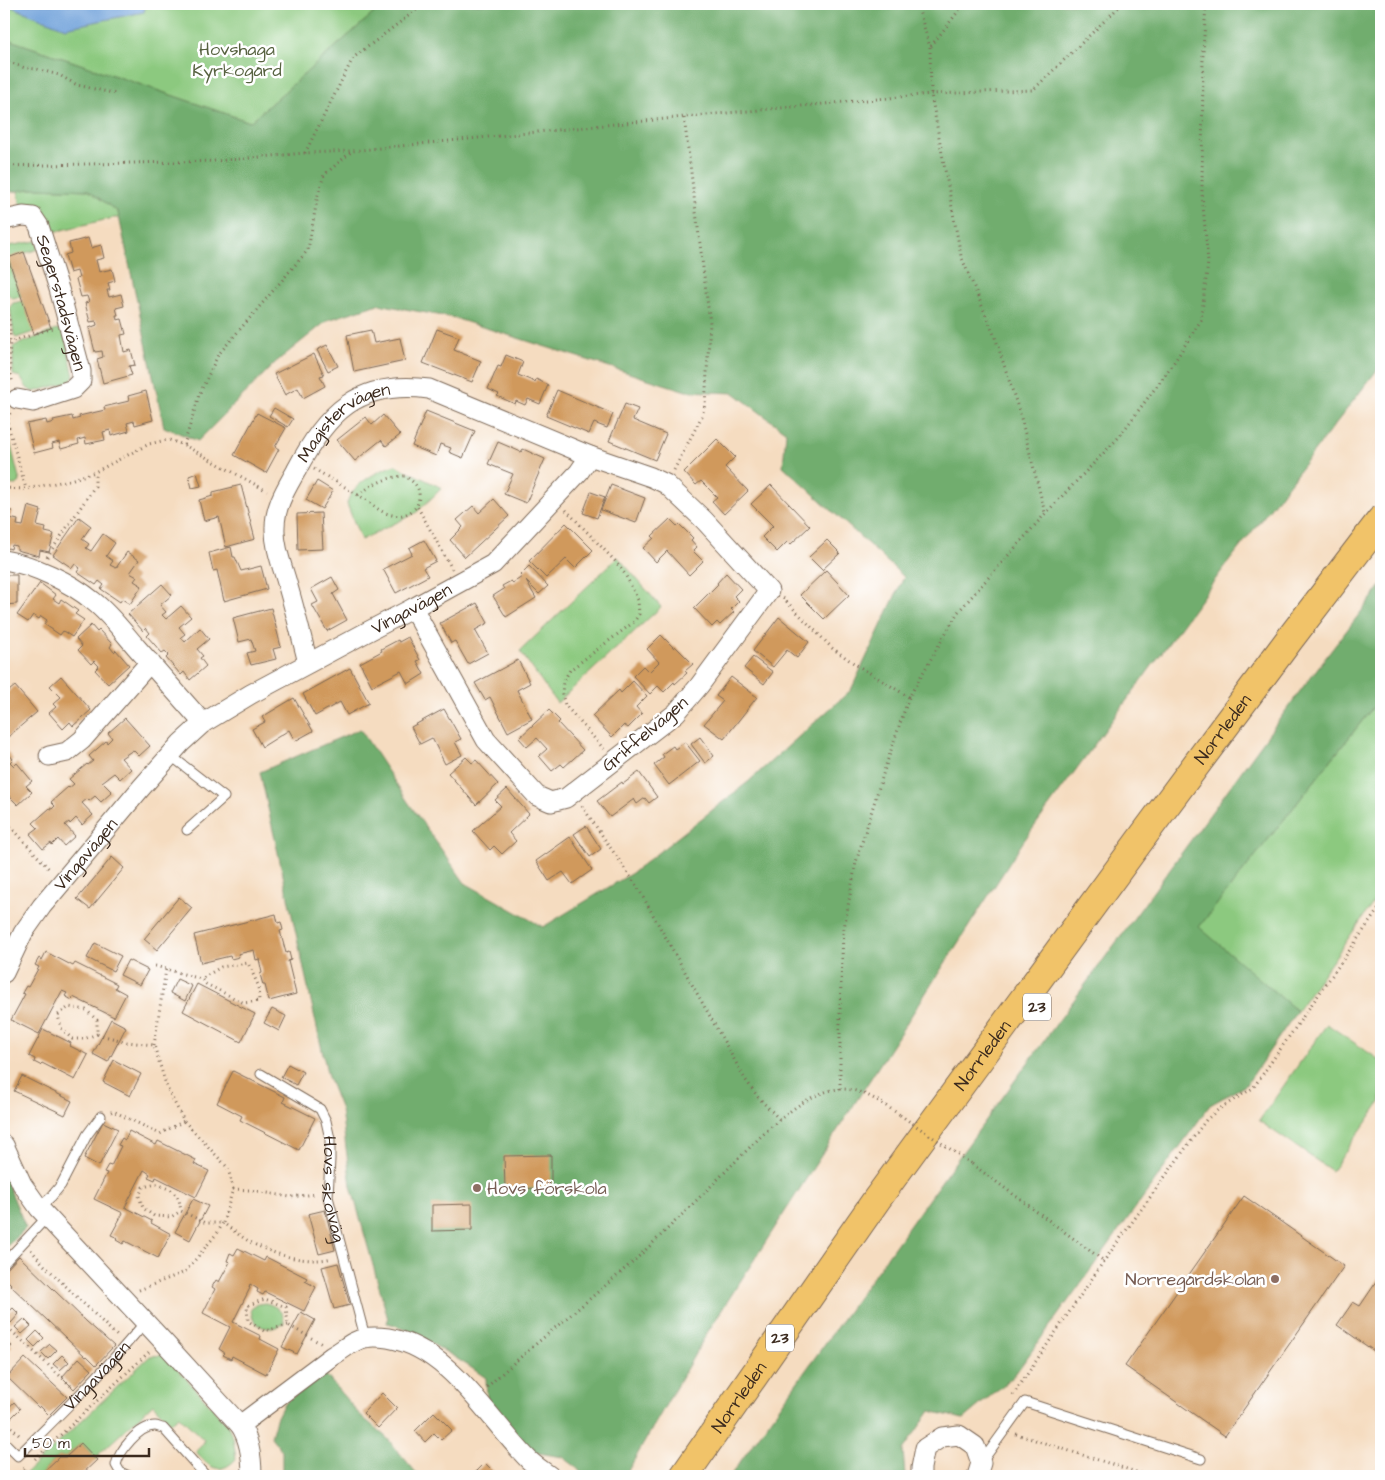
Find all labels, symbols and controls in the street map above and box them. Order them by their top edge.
park label: Hovshaga Kyrkogård [192,37,282,84]
street label: Segerstadsvägen [30,231,93,373]
street label: Magistervägen [291,376,392,467]
street label: Vingavägen [367,577,456,640]
street label: Norrleden [1188,689,1257,769]
street label: Griffelvägen [597,690,694,778]
street label: Vingavägen [48,812,123,896]
road number: 23 [1023,994,1051,1020]
street label: Norrleden [948,1015,1017,1096]
street label: Hovs skolväg [315,1136,352,1245]
place label: Hovs förskola [487,1176,607,1201]
marker: Hovs förskola [471,1182,483,1194]
place label: Norregårdskolan [1125,1267,1265,1293]
marker: Norregårdskolan [1269,1273,1281,1285]
road number: 23 [766,1325,794,1352]
street label: Vingavägen [57,1336,136,1417]
street label: Norrleden [705,1356,773,1438]
scale bar [25,1425,149,1457]
text: 50 m [32,1433,70,1454]

